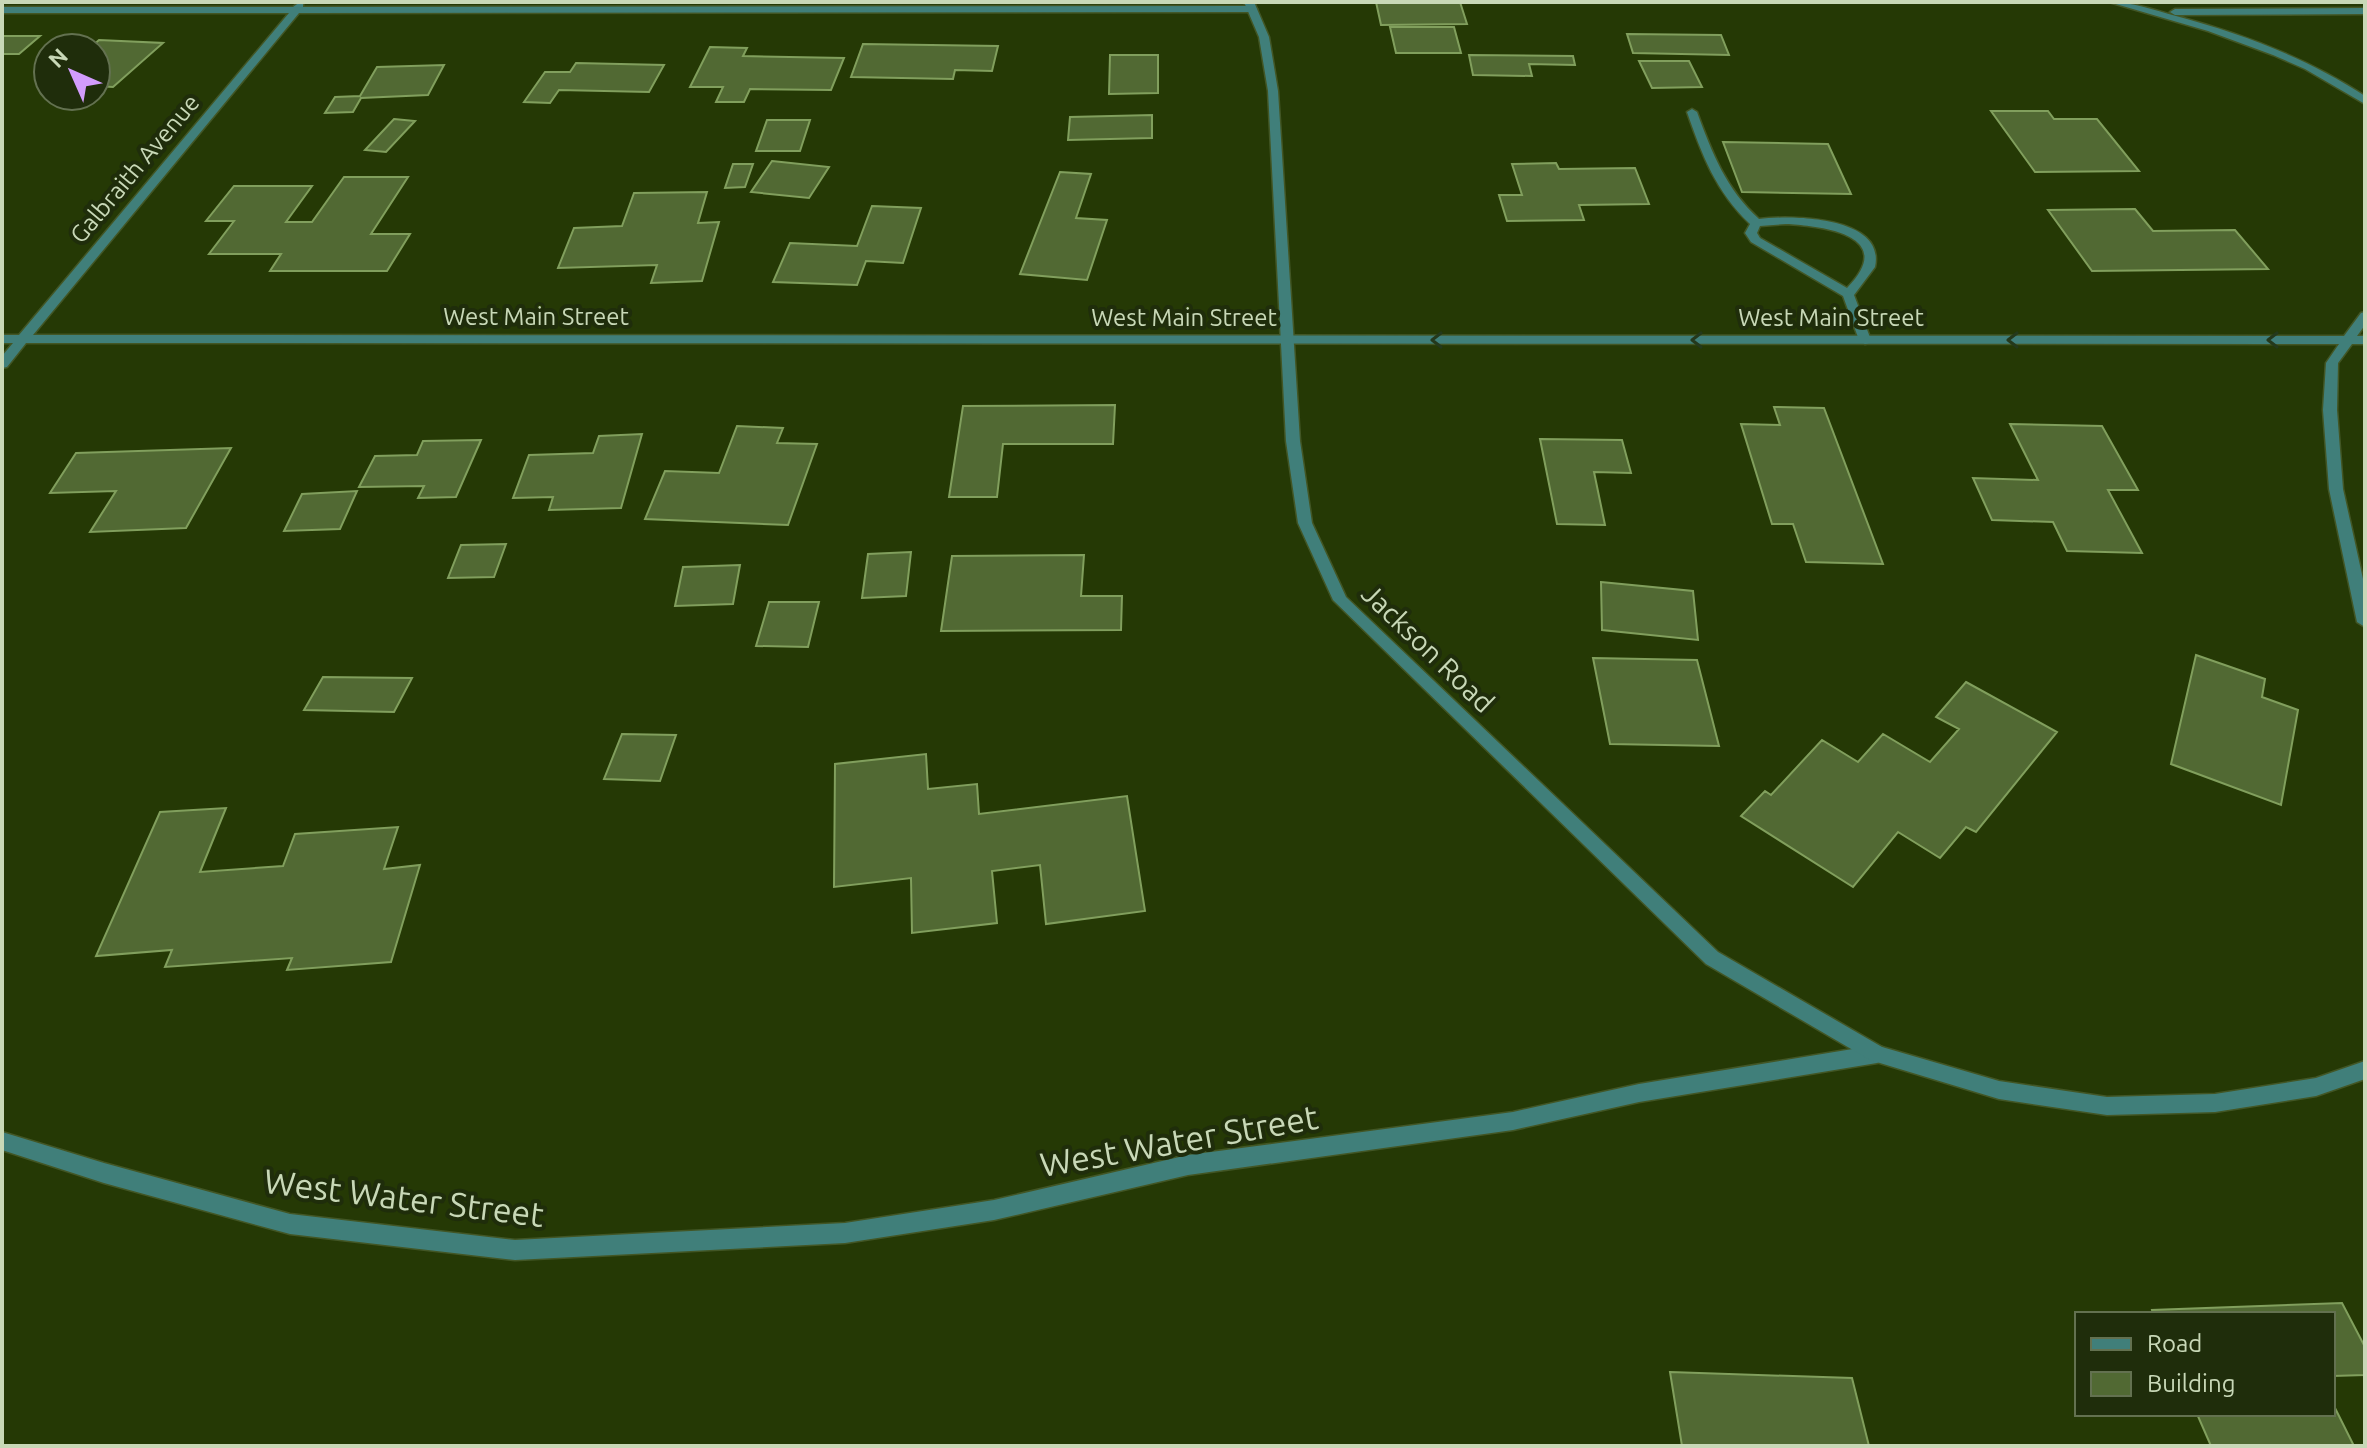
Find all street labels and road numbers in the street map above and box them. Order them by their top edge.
street label: Galbraith Avenue [65,89,205,248]
street label: West Main Street [443,303,629,330]
street label: West Main Street [1091,304,1277,331]
street label: West Main Street [1738,304,1924,331]
street label: Jackson Road [1356,577,1501,718]
street label: West Water Street [1037,1097,1321,1183]
street label: West Water Street [262,1161,546,1233]

